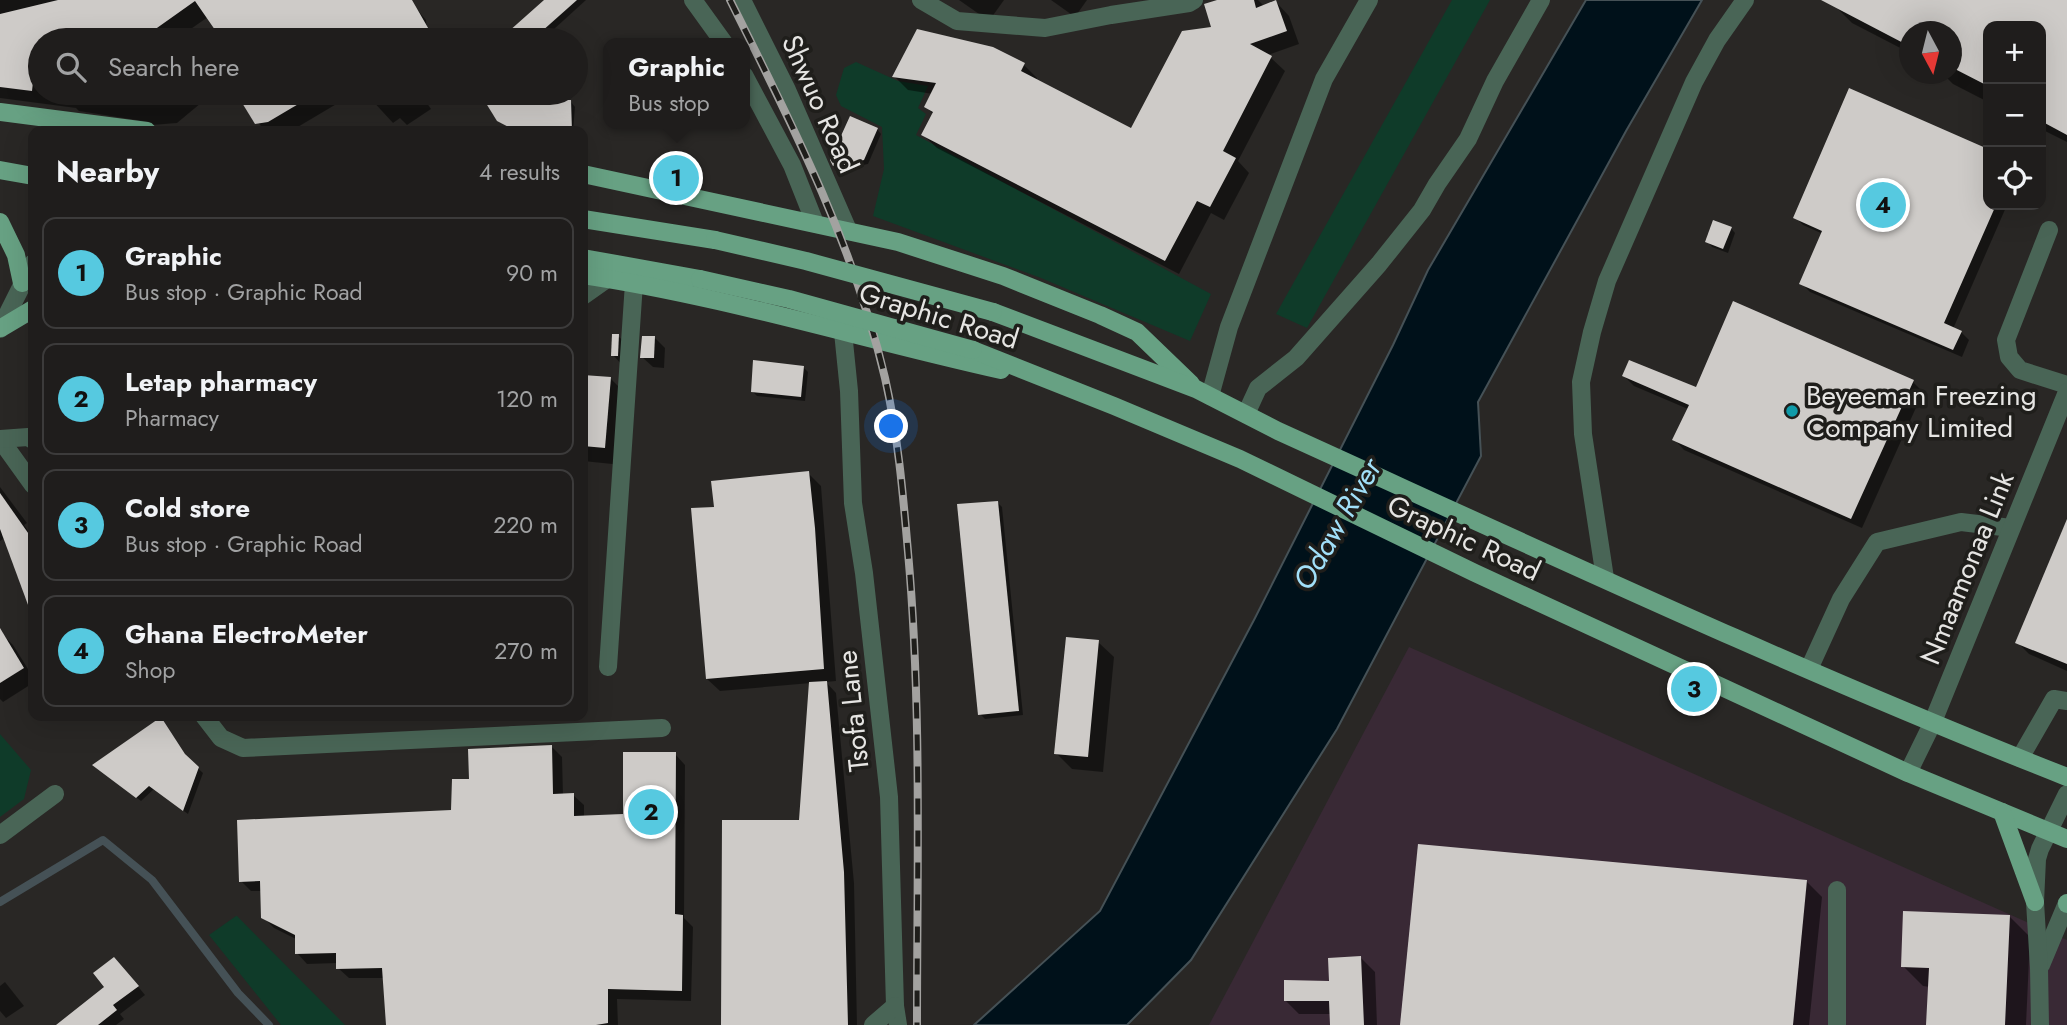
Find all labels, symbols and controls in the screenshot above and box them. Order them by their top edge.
north arrow [1899,21,1962,84]
map controls [1983,21,2046,210]
button: + [1983,21,2046,84]
search box [28,28,588,105]
street label: Shwuo Road [771,28,869,180]
popup [603,38,750,129]
icon: search [52,48,90,86]
text: Search here [108,48,240,86]
text: Graphic [628,48,725,86]
button: − [1983,84,2046,147]
text: Bus stop [628,86,710,120]
button: locate [1983,147,2046,210]
text: Nearby [56,150,159,193]
pin: 1 [653,152,699,204]
text: 4 results [479,155,560,189]
pin: 4 [1860,179,1906,231]
text: Graphic [125,237,222,275]
text: 1 [75,256,87,290]
text: 90 m [506,256,558,290]
street label: Graphic Road [854,272,1024,360]
text: Bus stop · Graphic Road [125,275,363,309]
text: Letap pharmacy [125,363,317,401]
place label: Beyeeman Freezing Company Limited [1806,375,2037,448]
text: 2 [73,382,89,416]
text: 120 m [496,382,558,416]
text: Pharmacy [125,401,219,435]
marker: Beyeeman Freezing Company Limited [1784,403,1800,419]
your location [874,409,908,443]
water label: Odaw River [1282,448,1393,598]
street label: Nmaamonaa Link [1910,465,2025,671]
street label: Graphic Road [1381,485,1547,591]
text: Cold store [125,489,250,527]
text: 3 [74,508,88,542]
text: 220 m [493,508,558,542]
text: Bus stop · Graphic Road [125,527,363,561]
text: Ghana ElectroMeter [125,615,368,653]
text: 4 [73,634,89,668]
text: 270 m [494,634,558,668]
street label: Tsofa Lane [826,648,880,774]
text: Shop [125,653,175,687]
pin: 3 [1671,663,1717,715]
pin: 2 [628,786,674,838]

